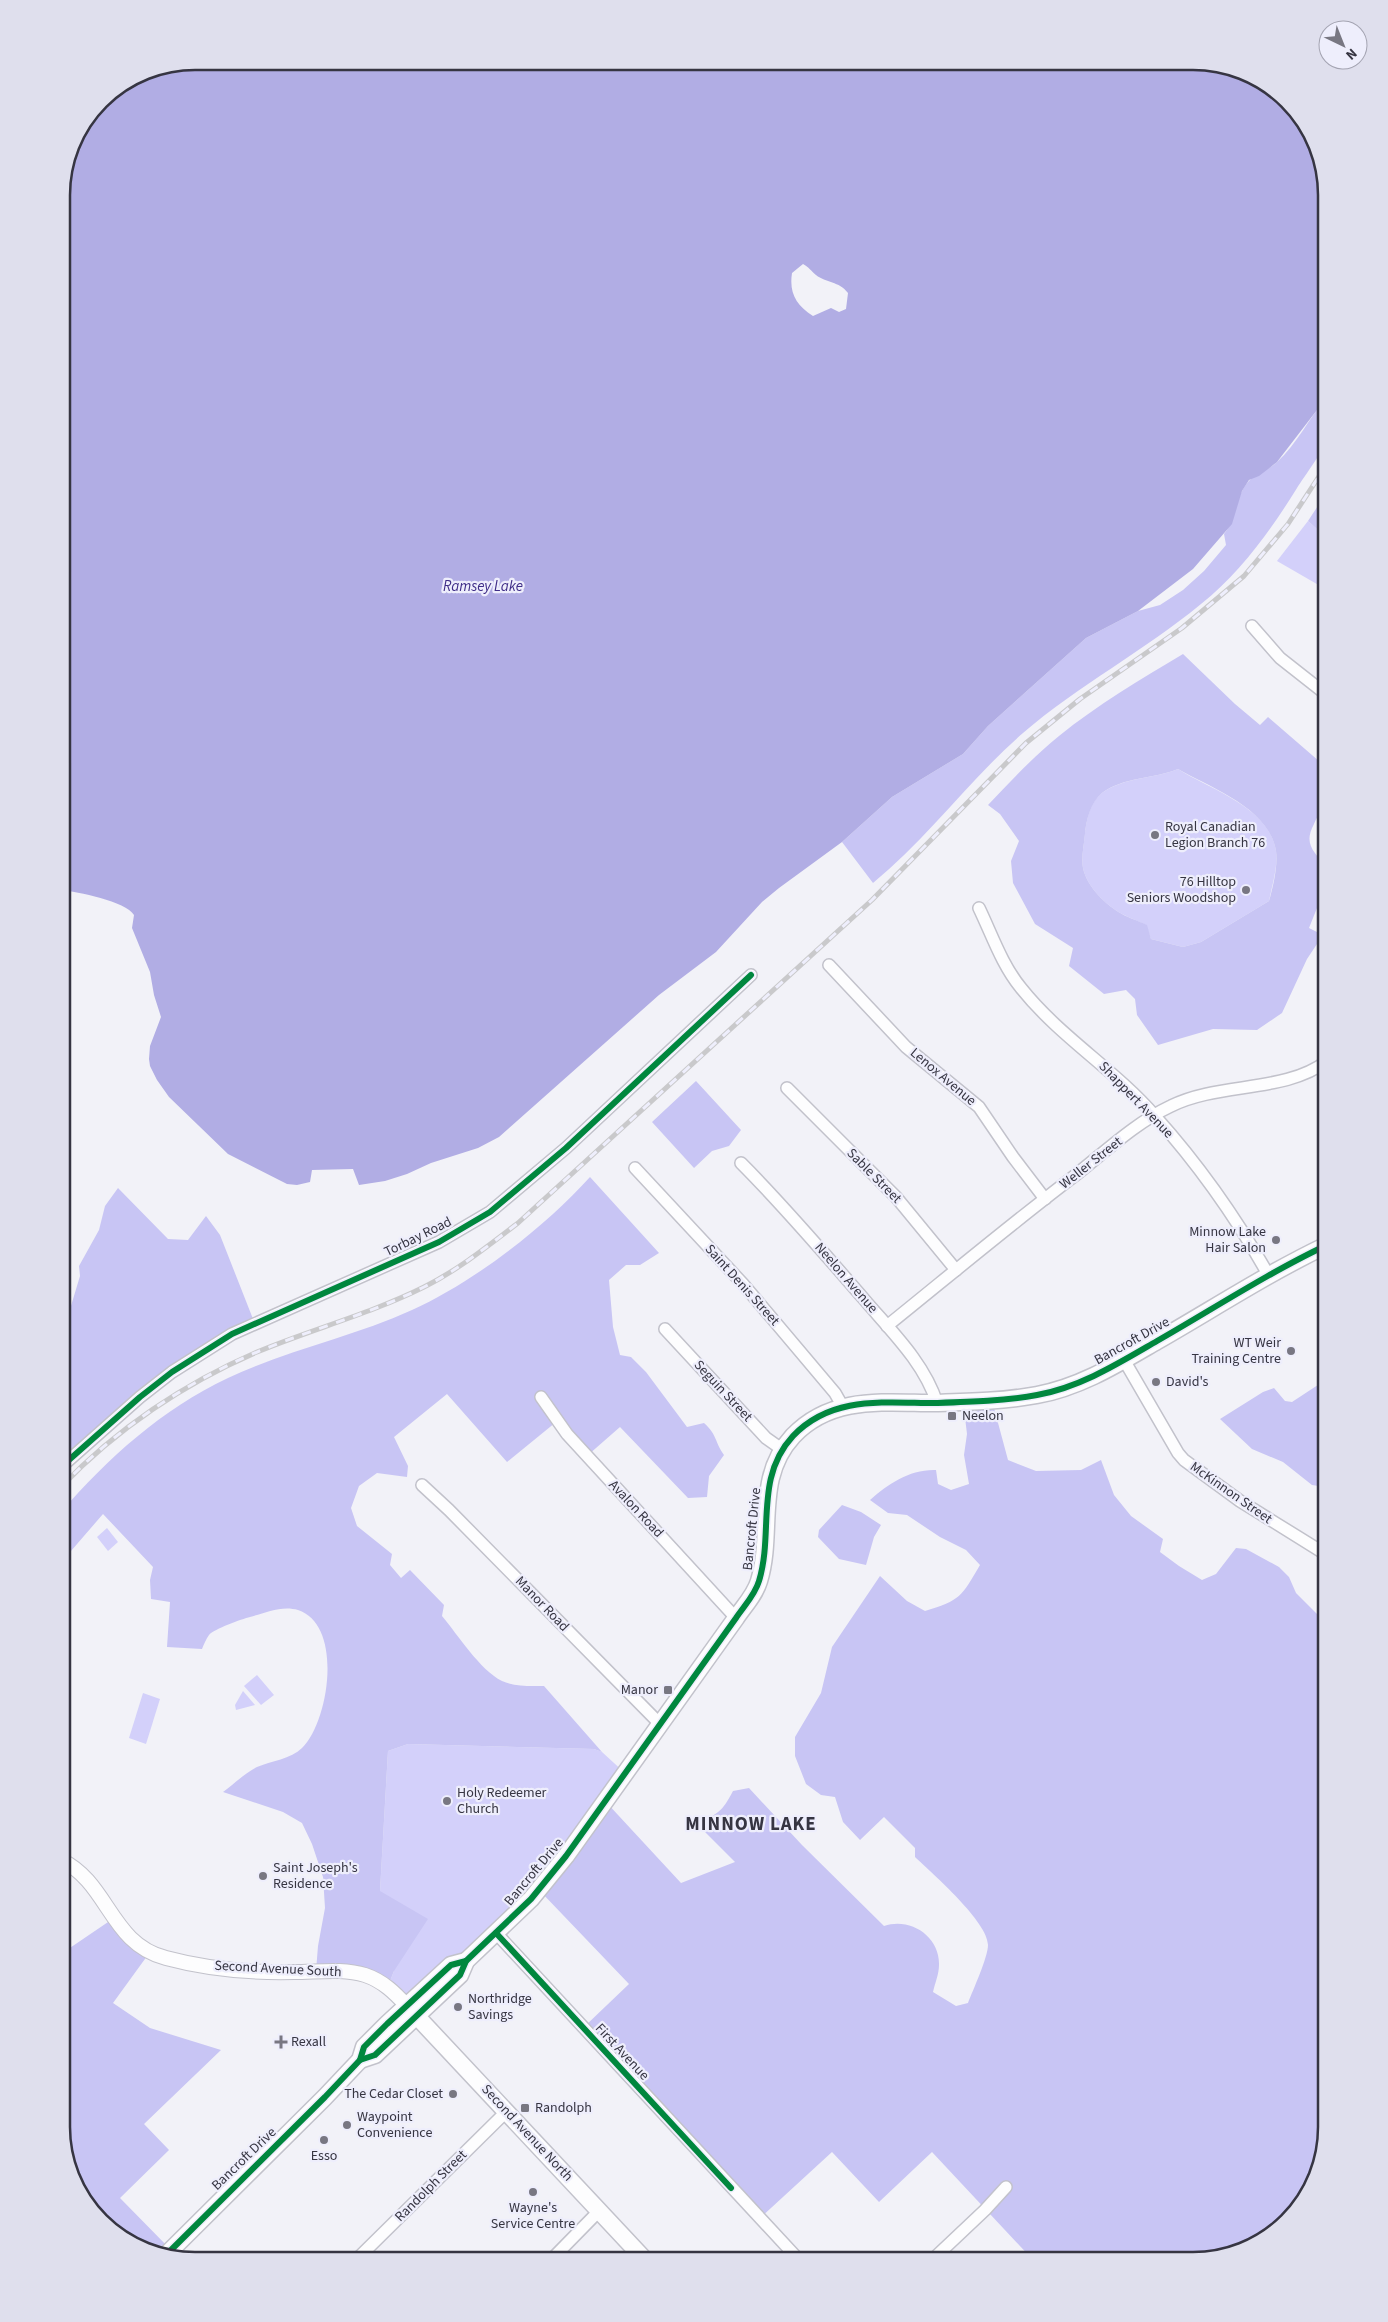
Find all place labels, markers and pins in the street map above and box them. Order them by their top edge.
place label: Royal Canadian Legion Branch 76 [1165,817,1265,853]
marker: Royal Canadian Legion Branch 76 [1149,829,1161,841]
place label: 76 Hilltop Seniors Woodshop [1127,872,1236,908]
marker: 76 Hilltop Seniors Woodshop [1240,884,1252,896]
place label: Minnow Lake Hair Salon [1189,1222,1266,1258]
marker: Minnow Lake Hair Salon [1270,1234,1282,1246]
place label: WT Weir Training Centre [1192,1333,1281,1369]
marker: WT Weir Training Centre [1285,1345,1297,1357]
place label: David's [1166,1372,1209,1392]
marker: David's [1150,1376,1162,1388]
place label: Neelon [962,1406,1004,1426]
marker: Neelon [946,1410,958,1422]
place label: Manor [621,1680,658,1700]
marker: Manor [662,1684,674,1696]
place label: Holy Redeemer Church [457,1783,547,1819]
marker: Holy Redeemer Church [441,1795,453,1807]
place label: Saint Joseph's Residence [273,1858,358,1894]
marker: Saint Joseph's Residence [257,1870,269,1882]
place label: Northridge Savings [468,1989,532,2025]
marker: Northridge Savings [452,2001,464,2013]
place label: Rexall [291,2032,326,2052]
marker: Rexall [275,2036,287,2048]
place label: The Cedar Closet [344,2084,443,2104]
marker: The Cedar Closet [447,2088,459,2100]
place label: Randolph [535,2098,592,2118]
marker: Randolph [519,2102,531,2114]
place label: Waypoint Convenience [357,2107,432,2143]
marker: Waypoint Convenience [341,2119,353,2131]
marker: Esso [318,2134,330,2146]
place label: Esso [311,2146,337,2166]
marker: Wayne's Service Centre [527,2186,539,2198]
place label: Wayne's Service Centre [491,2198,575,2234]

